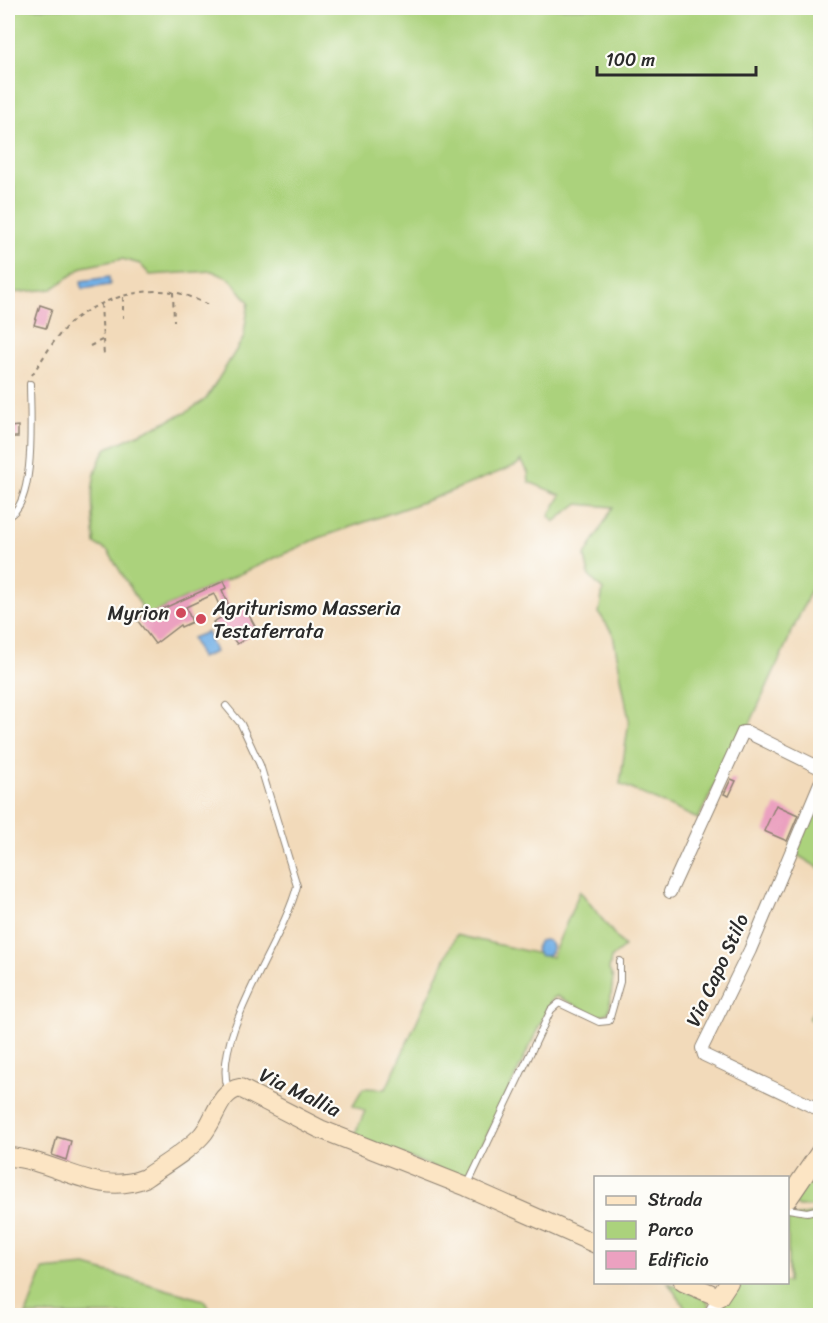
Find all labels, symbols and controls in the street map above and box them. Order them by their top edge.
scale bar [597,39,756,77]
text: 100 m [606,44,655,76]
place label: Agriturismo Masseria Testaferrata [212,591,401,649]
place label: Myrion [108,596,169,631]
marker: Myrion [174,606,188,620]
marker: Agriturismo Masseria Testaferrata [194,612,208,626]
street label: Via Capo Stilo [676,908,759,1033]
street label: Via Mallia [253,1058,347,1128]
legend [594,1176,789,1284]
text: Strada [648,1184,703,1216]
text: Parco [648,1214,693,1246]
text: Edificio [648,1244,709,1276]

